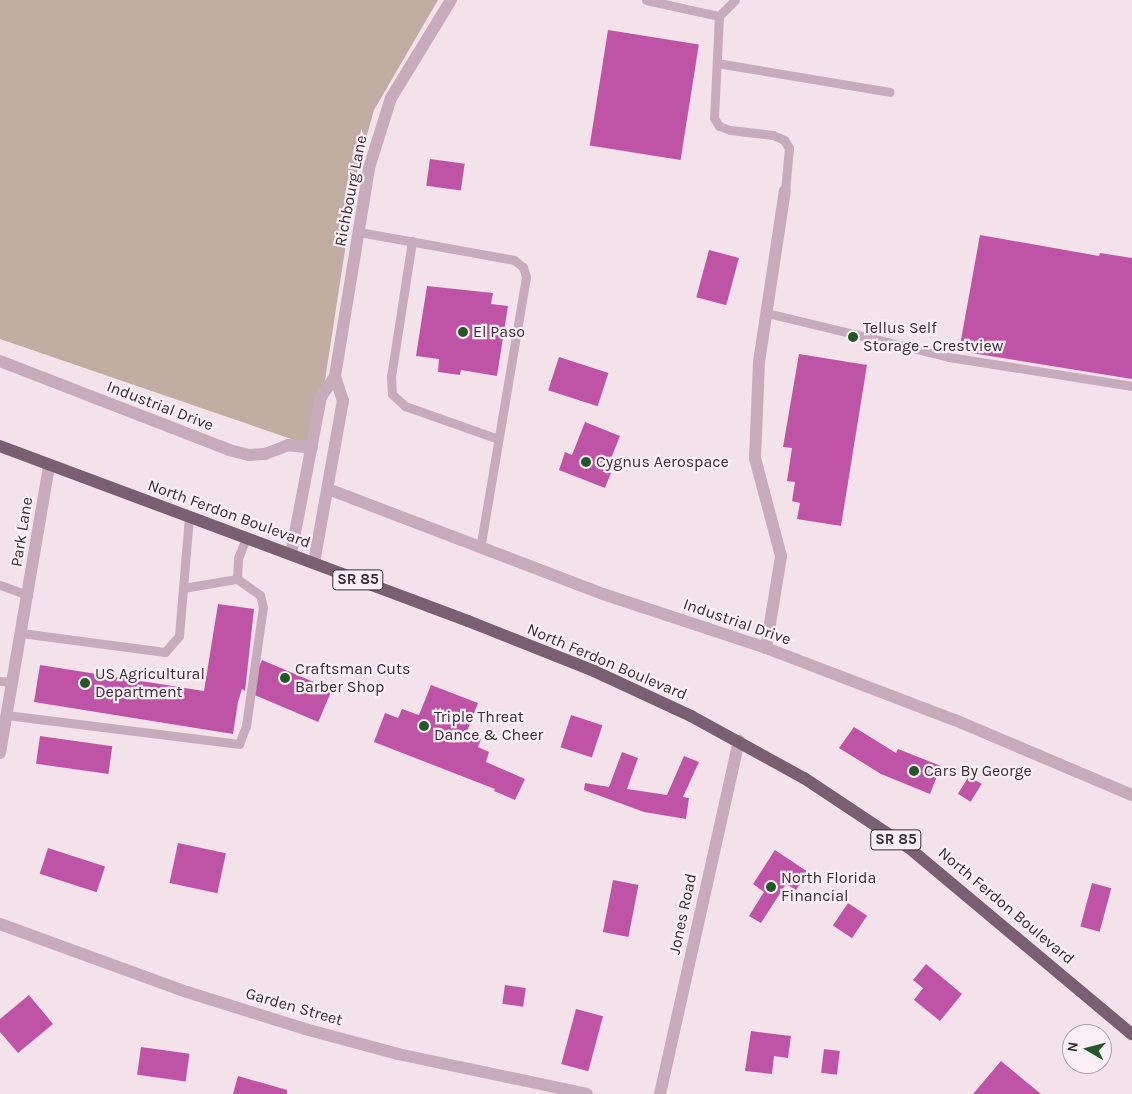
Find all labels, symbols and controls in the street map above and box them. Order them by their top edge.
street label: Richbourg Lane [331,134,371,248]
place label: Tellus Self Storage - Crestview [863,318,1003,356]
place label: El Paso [473,322,525,342]
marker: El Paso [457,326,469,338]
marker: Tellus Self Storage - Crestview [847,331,859,343]
street label: Industrial Drive [104,377,216,435]
place label: Cygnus Aerospace [596,452,729,472]
marker: Cygnus Aerospace [580,456,592,468]
street label: North Ferdon Boulevard [145,476,313,552]
street label: Park Lane [7,496,37,568]
road number: SR 85 [332,568,384,592]
street label: Industrial Drive [681,595,793,649]
street label: North Ferdon Boulevard [524,620,690,704]
place label: Craftsman Cuts Barber Shop [295,659,410,697]
place label: US Agricultural Department [95,664,205,702]
marker: Craftsman Cuts Barber Shop [279,672,291,684]
marker: US Agricultural Department [79,677,91,689]
place label: Triple Threat Dance & Cheer [434,707,543,745]
marker: Triple Threat Dance & Cheer [418,720,430,732]
place label: Cars By George [924,761,1032,781]
marker: Cars By George [908,765,920,777]
road number: SR 85 [870,828,922,852]
street label: North Ferdon Boulevard [934,843,1078,969]
place label: North Florida Financial [781,868,876,906]
street label: Jones Road [665,872,701,956]
marker: North Florida Financial [765,881,777,893]
street label: Garden Street [243,984,345,1030]
north arrow [1062,1024,1112,1074]
text: N [1064,1041,1082,1053]

